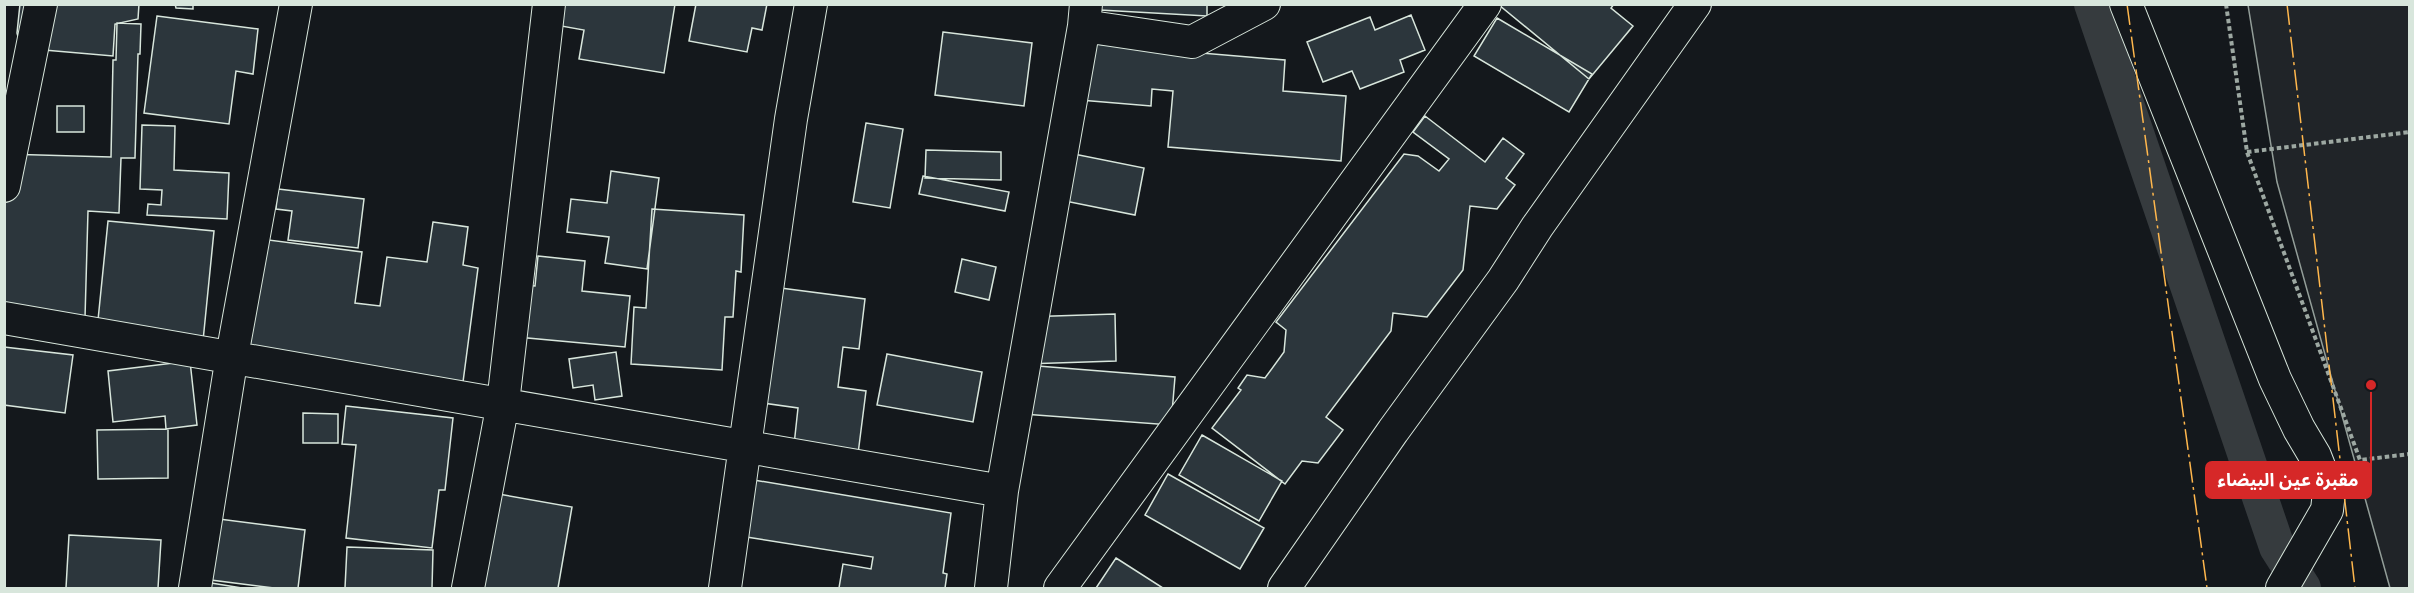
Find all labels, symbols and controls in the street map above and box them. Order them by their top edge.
callout: مقبرة عين البيضاء [2206,462,2371,498]
text: مقبرة عين البيضاء [2218,467,2358,491]

